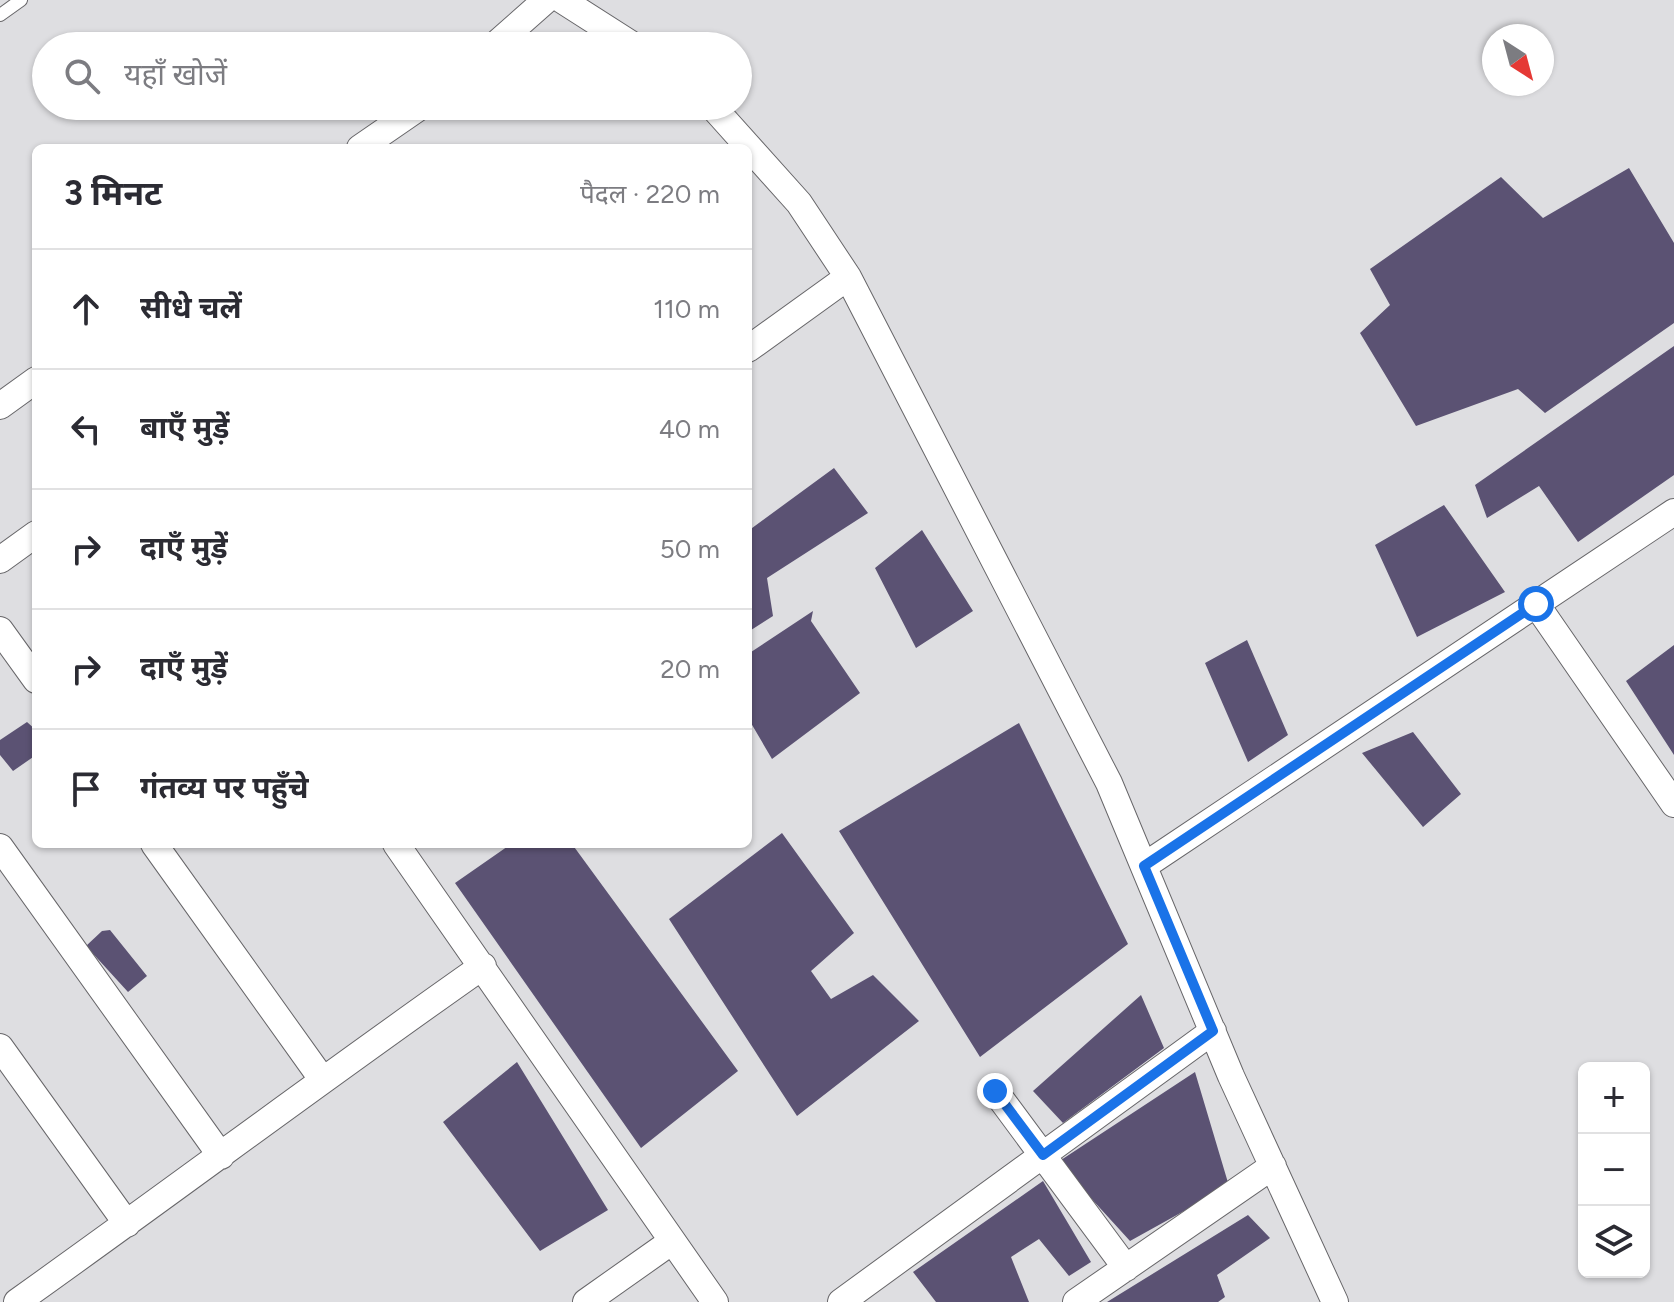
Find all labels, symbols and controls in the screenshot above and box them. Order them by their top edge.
north arrow [1482,24,1554,96]
search box [32,32,752,120]
icon: search [60,54,104,98]
text: यहाँ खोजें [124,56,227,93]
text: 3 मिनट [64,173,162,214]
text: पैदल · 220 m [580,178,720,210]
icon: ahead [64,287,108,331]
text: सीधे चलें [140,289,242,326]
text: 110 m [653,293,720,325]
icon: left [64,407,108,451]
text: बाएँ मुड़ें [140,409,229,446]
text: 40 m [659,413,720,445]
icon: right [64,527,108,571]
text: दाएँ मुड़ें [140,529,228,566]
text: 50 m [660,533,720,565]
route start [1518,586,1554,622]
icon: right [64,647,108,691]
text: दाएँ मुड़ें [140,649,228,686]
text: 20 m [660,653,720,685]
icon: arrive [64,767,108,811]
text: गंतव्य पर पहुँचे [140,769,309,806]
map controls [1578,1062,1650,1278]
button: + [1578,1062,1650,1134]
route end [977,1073,1013,1109]
button: − [1578,1134,1650,1206]
button: layers [1578,1206,1650,1278]

